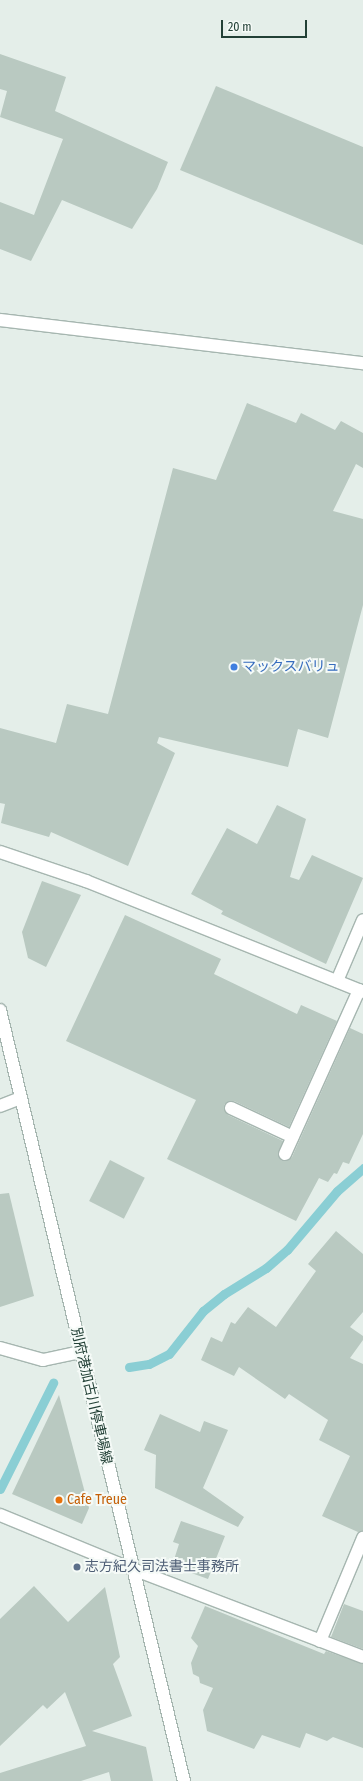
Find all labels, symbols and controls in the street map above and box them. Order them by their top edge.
scale bar [223,12,309,38]
text: 20 m [228,20,252,34]
place label: マックスバリュ [242,659,340,675]
marker: マックスバリュ [229,662,239,672]
street label: 別府港加古川停車場線 [67,1326,115,1466]
place label: Cafe Treue [67,1492,127,1508]
marker: Cafe Treue [54,1495,64,1505]
place label: 志方紀久司法書士事務所 [85,1559,239,1575]
marker: 志方紀久司法書士事務所 [72,1562,82,1572]

